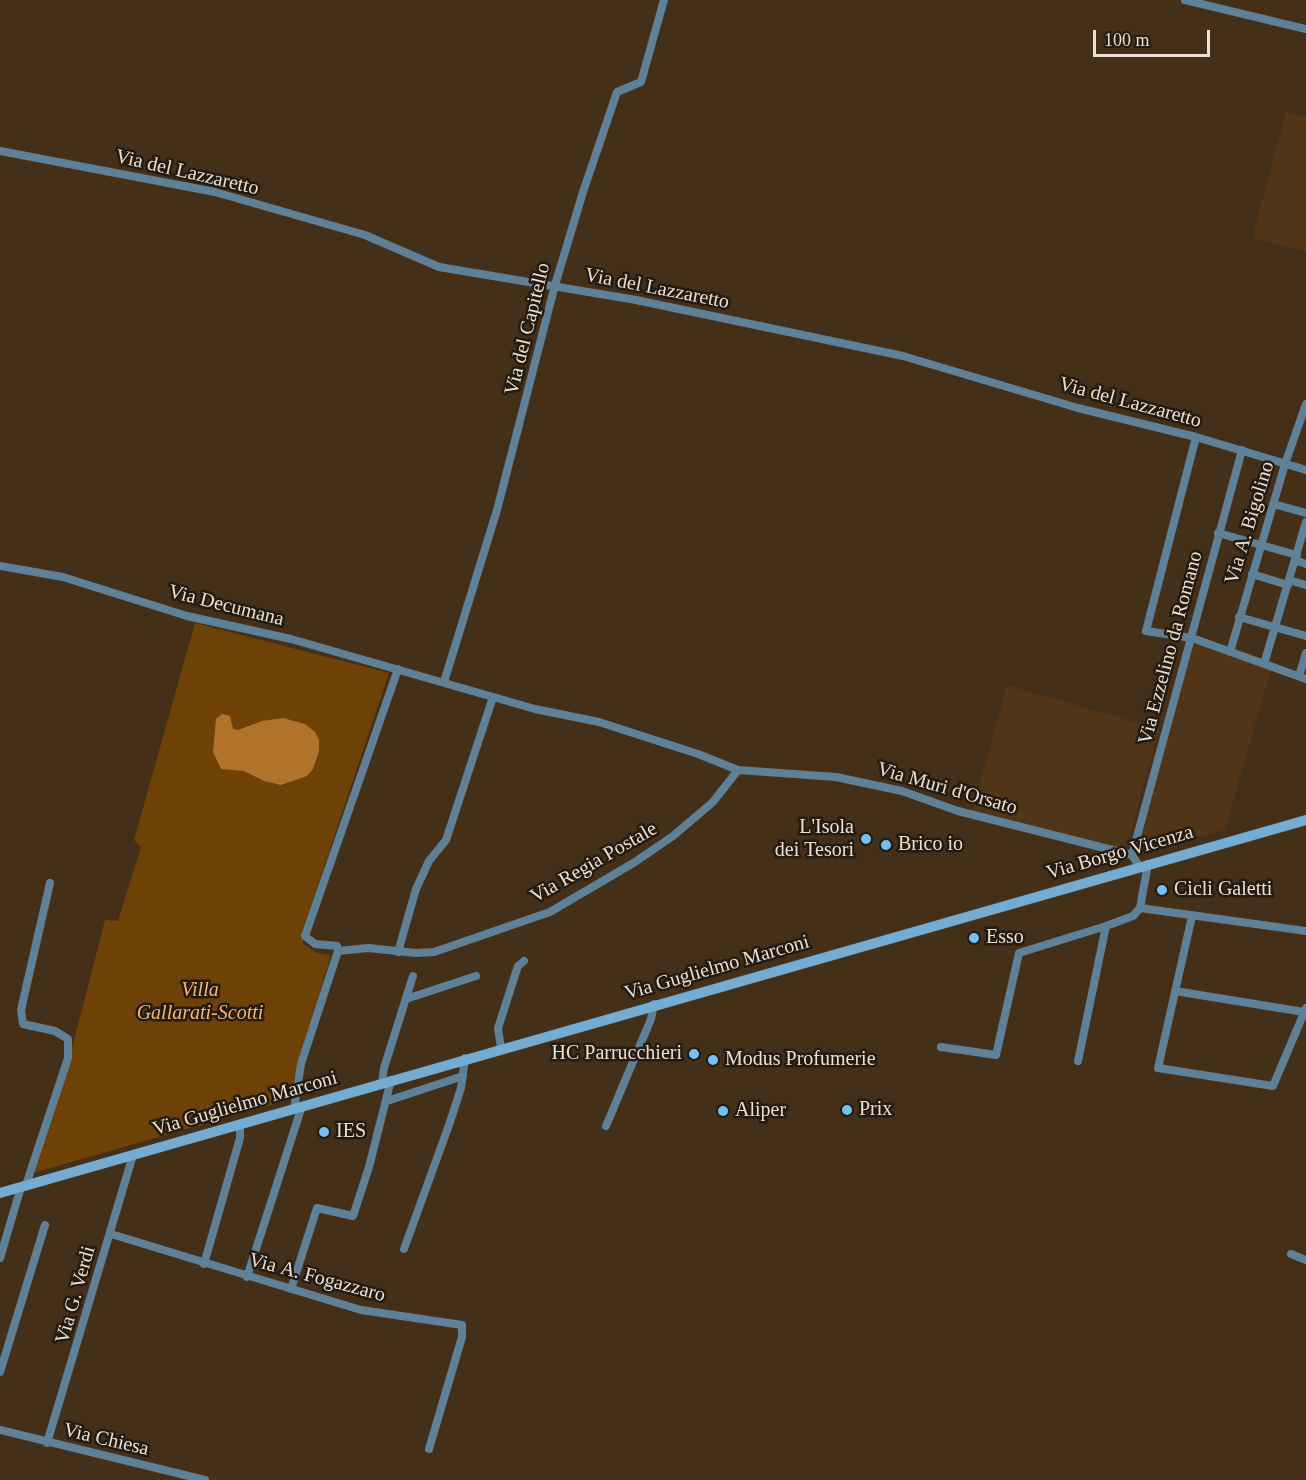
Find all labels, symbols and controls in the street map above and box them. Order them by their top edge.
scale bar [1096,18,1213,56]
text: 100 m [1104,30,1150,50]
street label: Via del Lazzaretto [113,145,261,201]
street label: Via del Capitello [500,260,556,398]
street label: Via del Lazzaretto [583,263,731,315]
street label: Via del Lazzaretto [1056,372,1204,434]
street label: Via A. Bigolino [1220,459,1280,587]
street label: Via Ezzelino da Romano [1134,549,1208,747]
street label: Via Decumana [166,580,286,632]
street label: Via Muri d'Orsato [874,758,1020,820]
place label: L'Isola dei Tesori [775,816,854,863]
street label: Via Regia Postale [526,817,662,909]
street label: Via Borgo Vicenza [1044,821,1196,885]
marker: L'Isola dei Tesori [859,832,873,846]
place label: Brico io [898,833,963,857]
marker: Brico io [879,838,893,852]
place label: Cicli Galetti [1174,878,1272,902]
marker: Cicli Galetti [1155,883,1169,897]
place label: Esso [986,926,1024,950]
street label: Via Guglielmo Marconi [622,930,812,1006]
marker: Esso [967,931,981,945]
park label: Villa Gallarati-Scotti [137,979,263,1026]
place label: HC Parrucchieri [551,1042,682,1066]
marker: HC Parrucchieri [687,1047,701,1061]
place label: Modus Profumerie [725,1048,876,1072]
marker: Modus Profumerie [706,1053,720,1067]
street label: Via Guglielmo Marconi [150,1066,340,1142]
place label: Prix [859,1098,892,1122]
place label: Aliper [735,1099,786,1123]
marker: Prix [840,1103,854,1117]
marker: Aliper [716,1104,730,1118]
place label: IES [336,1120,366,1144]
marker: IES [317,1125,331,1139]
street label: Via G. Verdi [51,1243,101,1347]
street label: Via A. Fogazzaro [246,1248,388,1308]
street label: Via Chiesa [61,1419,151,1461]

